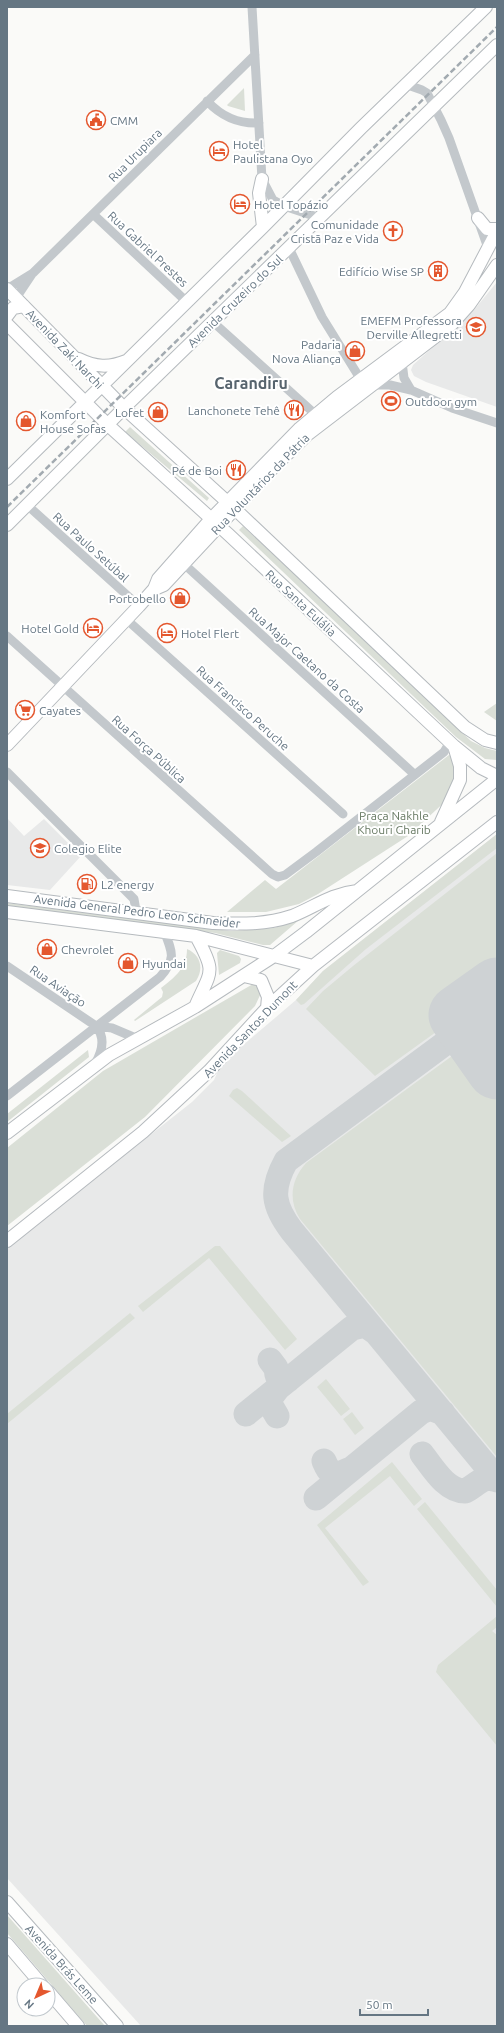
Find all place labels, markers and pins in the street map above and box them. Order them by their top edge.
public building icon: CMM [85,109,107,131]
place label: CMM [110,114,138,127]
place label: Hotel Paulistana Oyo [233,138,313,165]
hotel icon: Hotel Paulistana Oyo [208,140,230,162]
hotel icon: Hotel Topázio [229,193,251,215]
place label: Hotel Topázio [254,198,328,211]
place label: Comunidade Cristã Paz e Vida [290,218,379,245]
church icon: Comunidade Cristã Paz e Vida [382,220,404,242]
building icon: Edifício Wise SP [427,260,449,282]
place label: Edifício Wise SP [339,265,424,278]
place label: EMEFM Professora Derville Allegretti [361,314,462,341]
school or university icon: EMEFM Professora Derville Allegretti [465,316,487,338]
place label: Padaria Nova Aliança [272,338,341,365]
shop icon: Padaria Nova Aliança [344,340,366,362]
sports icon: Outdoor gym [380,390,402,412]
place label: Outdoor gym [405,395,477,408]
restaurant icon: Lanchonete Tehê [283,399,305,421]
shop icon: Lofet [147,401,169,423]
place label: Lanchonete Tehê [188,404,280,417]
place label: Lofet [115,406,144,419]
place label: Komfort House Sofas [40,408,106,435]
shop icon: Komfort House Sofas [15,410,37,432]
restaurant icon: Pé de Boi [225,459,247,481]
place label: Pé de Boi [172,464,222,477]
shop icon: Portobello [169,587,191,609]
place label: Portobello [109,592,166,605]
hotel icon: Hotel Gold [82,617,104,639]
place label: Hotel Gold [21,622,79,635]
hotel icon: Hotel Flert [156,622,178,644]
place label: Hotel Flert [181,627,239,640]
supermarket icon: Cayates [14,699,36,721]
place label: Cayates [39,704,81,717]
school or university icon: Colegio Elite [29,837,51,859]
place label: Colegio Elite [54,842,122,855]
fuel station icon: L2 energy [76,873,98,895]
place label: L2 energy [101,878,154,891]
shop icon: Chevrolet [36,938,58,960]
place label: Chevrolet [61,943,114,956]
shop icon: Hyundai [117,952,139,974]
place label: Hyundai [142,957,186,970]

